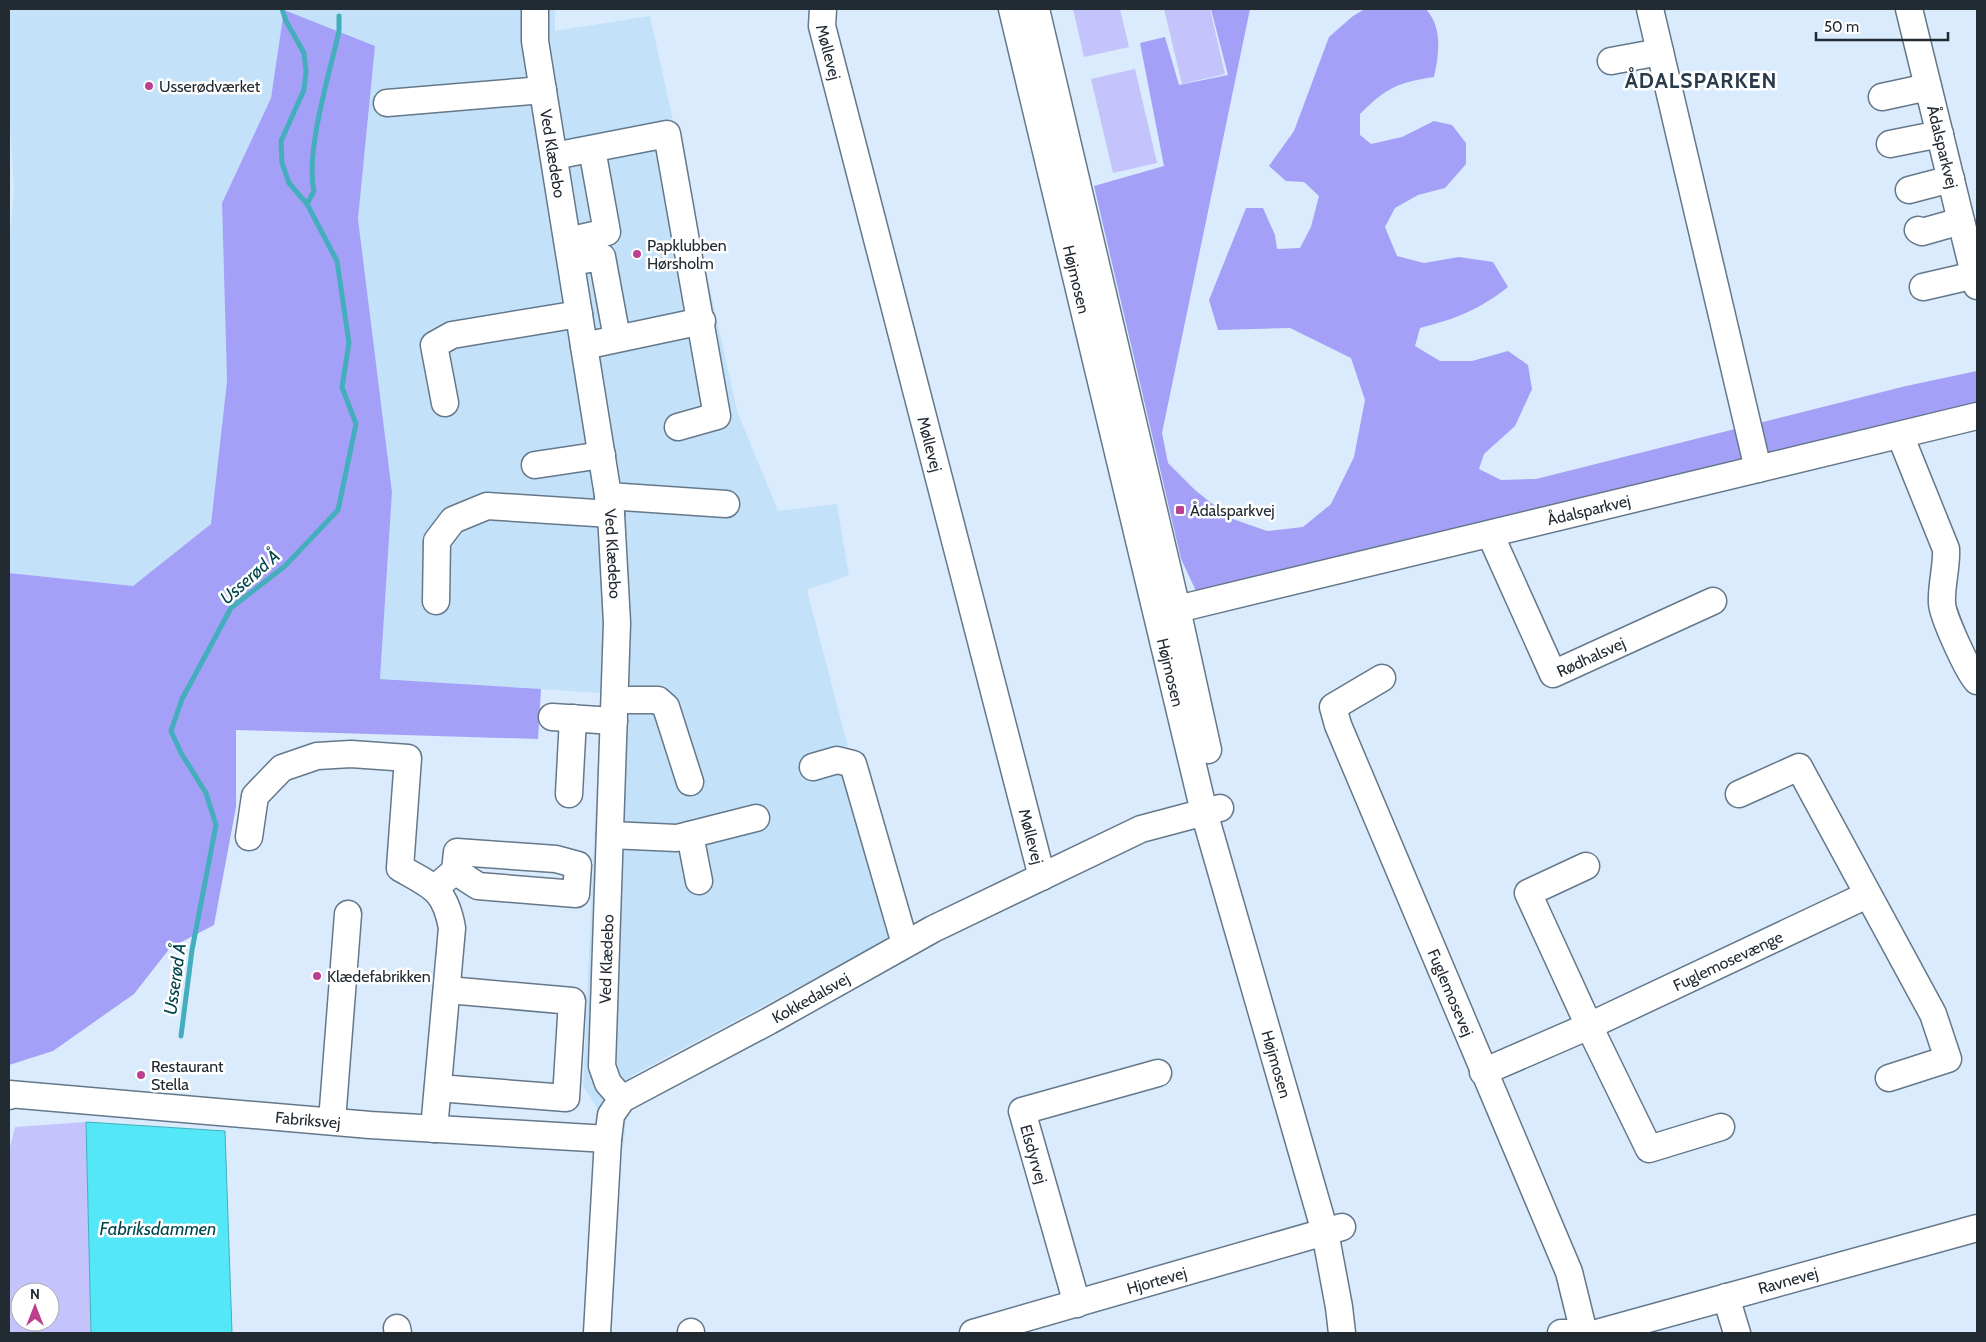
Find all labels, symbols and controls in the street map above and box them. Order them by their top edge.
scale bar [1816,10,1948,42]
text: 50 m [1824,18,1859,36]
street label: Møllevej [812,22,845,82]
district label: ÅDALSPARKEN [1625,67,1777,93]
place label: Usserødværket [159,77,261,96]
marker: Usserødværket [143,80,155,92]
street label: Ådalsparkvej [1923,104,1962,190]
street label: Ved Klædebo [536,108,569,200]
place label: Papklubben Hørsholm [647,236,727,273]
street label: Højmosen [1059,243,1094,316]
marker: Papklubben Hørsholm [631,248,643,260]
street label: Møllevej [913,415,946,474]
street label: Ådalsparkvej [1545,491,1632,529]
place label: Ådalsparkvej [1190,501,1275,520]
marker: Ådalsparkvej [1174,504,1186,516]
street label: Ved Klædebo [600,508,625,599]
water label: Usserød Å [215,544,284,609]
street label: Rødhalsvej [1554,633,1628,681]
street label: Højmosen [1153,636,1187,709]
street label: Møllevej [1015,807,1047,866]
street label: Ved Klædebo [595,914,618,1004]
street label: Fuglemosevænge [1670,927,1786,995]
water label: Usserød Å [158,942,191,1016]
street label: Fuglemosevej [1424,946,1477,1039]
place label: Klædefabrikken [327,967,431,986]
street label: Kokkedalsvej [769,969,853,1027]
marker: Klædefabrikken [311,970,323,982]
street label: Højmosen [1257,1028,1295,1101]
place label: Restaurant Stella [151,1057,224,1094]
marker: Restaurant Stella [135,1069,147,1081]
street label: Fabriksvej [274,1108,341,1132]
street label: Elsdyrvej [1016,1122,1051,1186]
water label: Fabriksdammen [100,1218,216,1240]
street label: Hjortevej [1125,1263,1189,1298]
street label: Ravnevej [1756,1263,1820,1298]
north arrow [10,1282,60,1332]
text: N [30,1285,40,1303]

